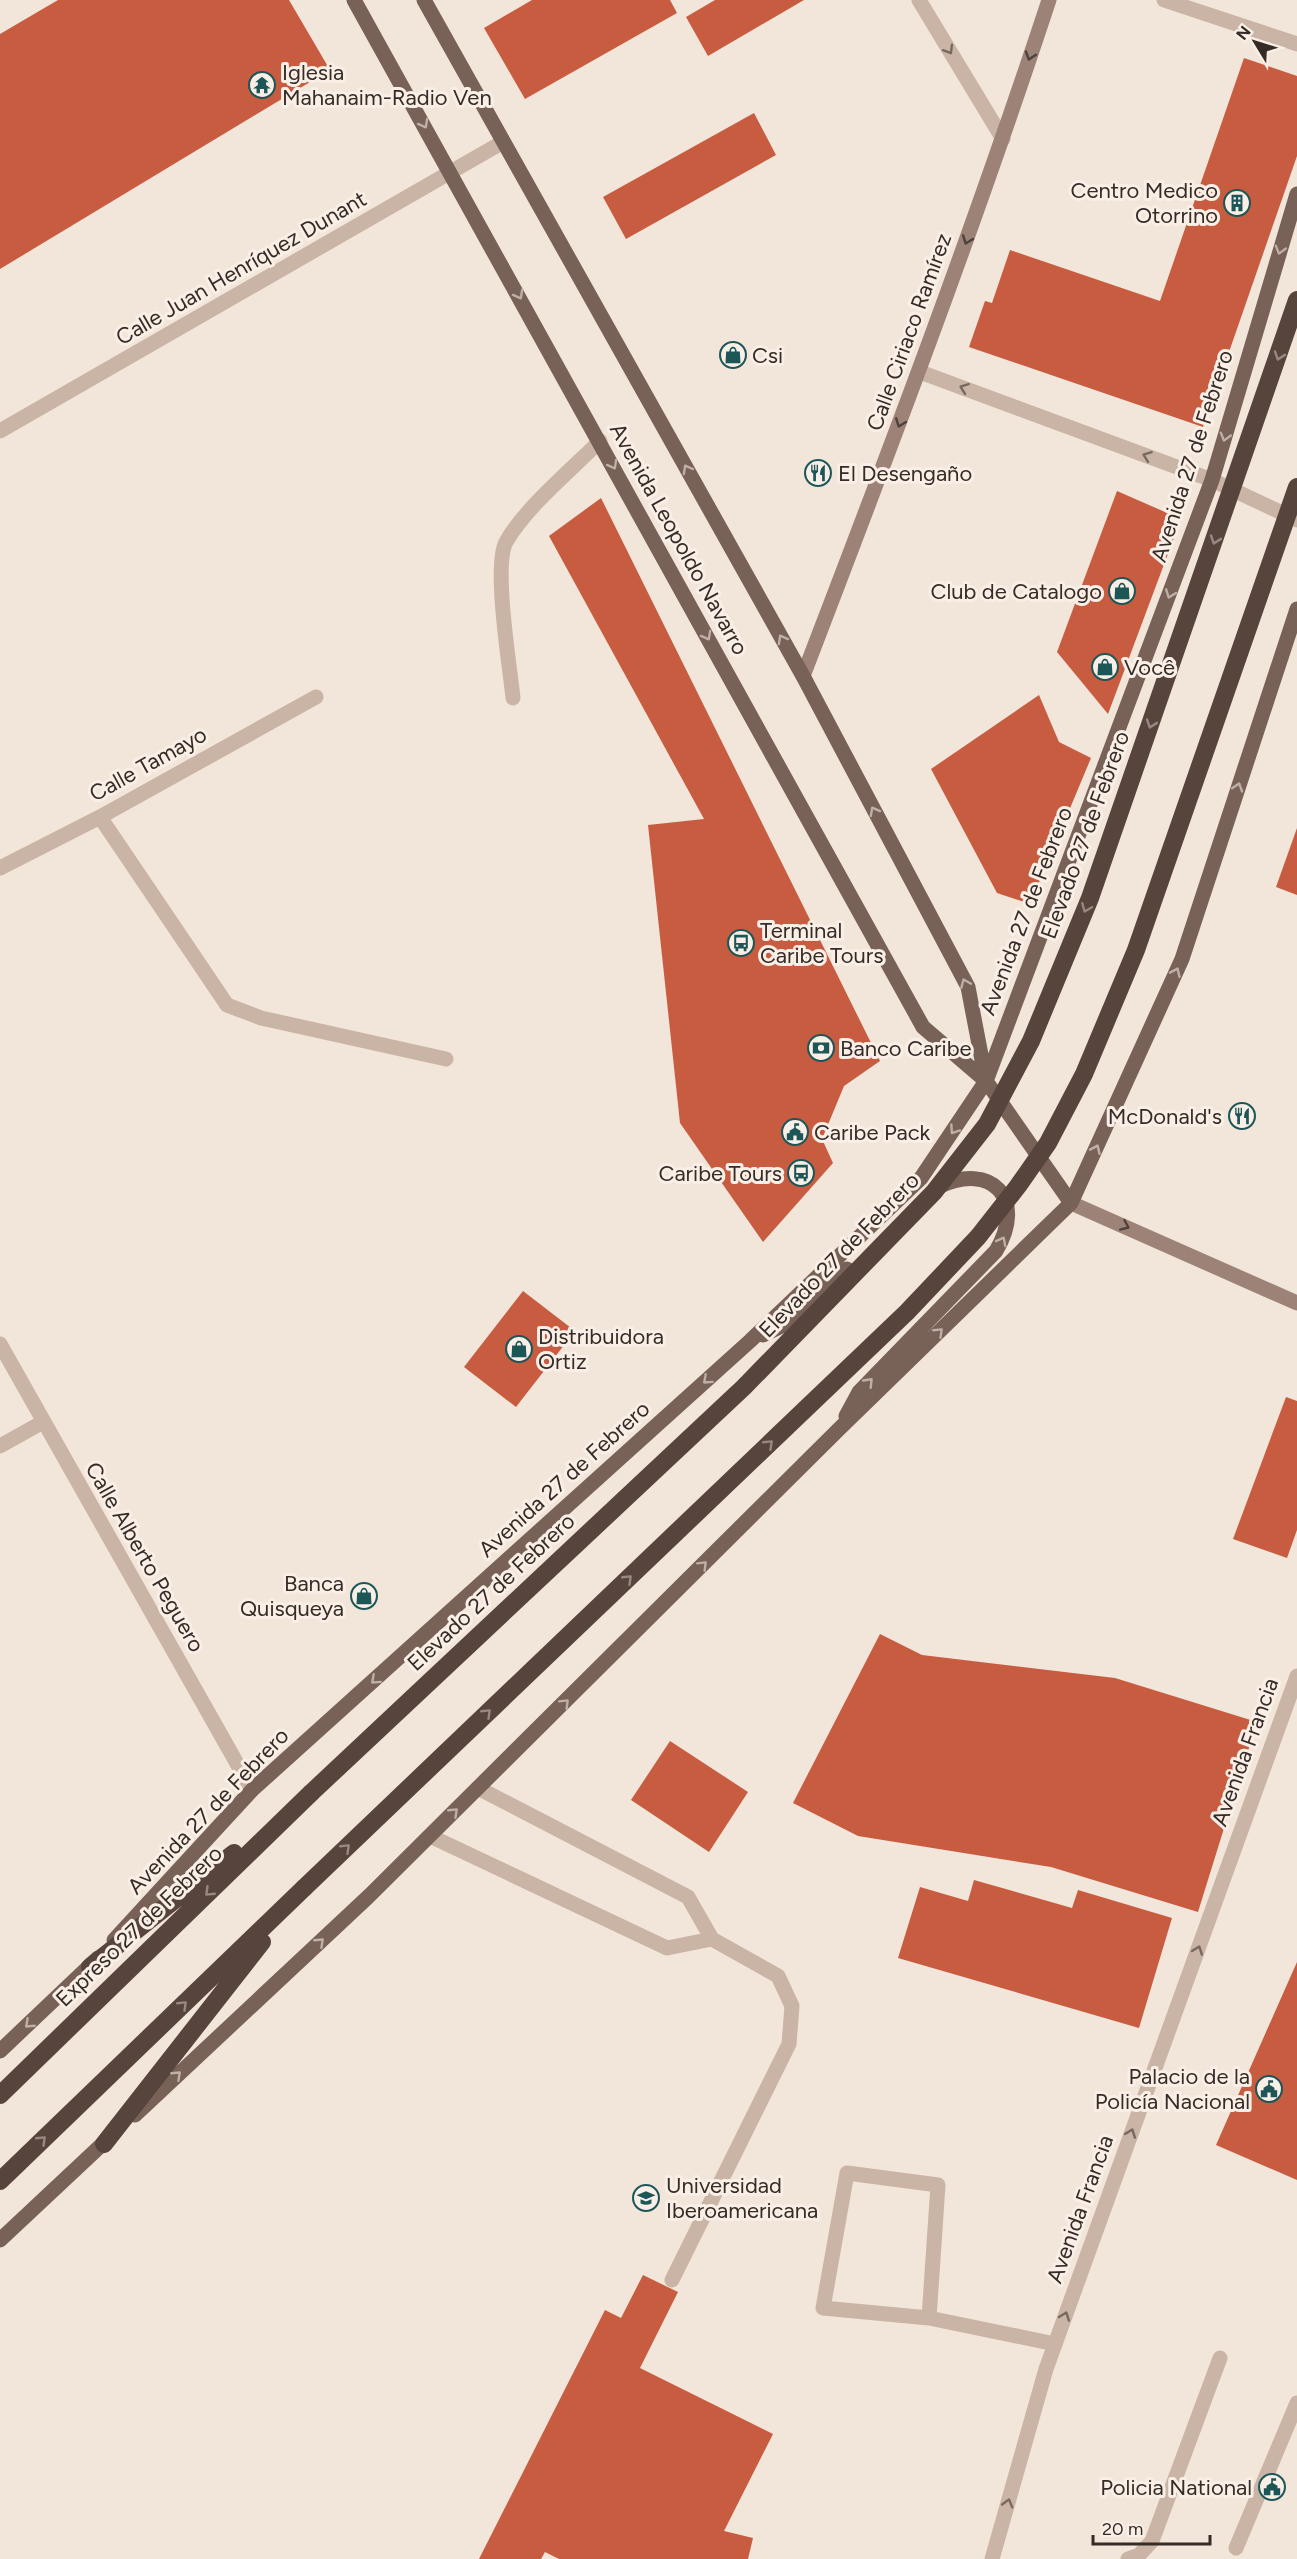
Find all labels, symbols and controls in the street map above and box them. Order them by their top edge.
north arrow [1225,12,1285,72]
text: N [1232,22,1255,44]
one-way arrow [942,44,954,54]
one-way arrow [1025,50,1038,61]
place label: Iglesia Mahanaim-Radio Ven [282,59,492,111]
temple icon: Iglesia Mahanaim-Radio Ven [247,70,277,100]
one-way arrow [417,118,428,128]
place label: Centro Medico Otorrino [1071,177,1218,229]
street label: Calle Juan Henríquez Dunant [111,185,371,351]
building icon: Centro Medico Otorrino [1222,188,1252,218]
street label: Calle Ciriaco Ramírez [861,230,957,434]
one-way arrow [961,234,974,245]
one-way arrow [1275,244,1287,255]
one-way arrow [512,288,523,299]
shop icon: Csi [718,340,748,370]
place label: Csi [752,342,783,369]
street label: Avenida 27 de Febrero [1145,347,1239,565]
one-way arrow [1274,350,1286,361]
one-way arrow [959,383,970,396]
one-way arrow [895,417,907,428]
street label: Avenida Leopoldo Navarro [604,418,754,660]
one-way arrow [1220,431,1232,442]
one-way arrow [1142,451,1153,463]
restaurant icon: El Desengaño [803,458,833,488]
one-way arrow [606,459,617,470]
place label: El Desengaño [838,460,972,487]
one-way arrow [682,465,694,475]
one-way arrow [1209,534,1222,545]
shop icon: Club de Catalogo [1107,576,1137,606]
place label: Club de Catalogo [931,578,1102,605]
one-way arrow [1164,588,1177,599]
one-way arrow [700,630,712,640]
one-way arrow [778,635,789,645]
shop icon: Você [1090,652,1120,682]
place label: Você [1124,654,1175,681]
one-way arrow [1145,718,1158,729]
street label: Calle Tamayo [85,721,211,807]
street label: Elevado 27 de Febrero [1035,727,1135,943]
one-way arrow [1231,782,1244,793]
street label: Avenida 27 de Febrero [974,803,1078,1019]
one-way arrow [870,806,881,817]
one-way arrow [1081,902,1093,913]
place label: Terminal Caribe Tours [760,917,883,969]
bus stop icon: Terminal Caribe Tours [726,928,756,958]
one-way arrow [1169,967,1181,978]
one-way arrow [960,979,972,990]
bank icon: Banco Caribe [806,1033,836,1063]
place label: Banco Caribe [840,1035,972,1062]
restaurant icon: McDonald's [1227,1101,1257,1131]
place label: McDonald's [1108,1103,1222,1130]
public building icon: Caribe Pack [780,1117,810,1147]
place label: Caribe Pack [814,1119,931,1146]
one-way arrow [950,1123,961,1134]
one-way arrow [1088,1145,1100,1156]
bus stop icon: Caribe Tours [786,1158,816,1188]
place label: Caribe Tours [659,1160,782,1187]
street label: Elevado 27 de Febrero [753,1167,925,1343]
one-way arrow [1119,1219,1130,1231]
one-way arrow [995,1237,1006,1247]
place label: Distribuidora Ortiz [538,1323,664,1375]
one-way arrow [931,1328,942,1339]
shop icon: Distribuidora Ortiz [504,1334,534,1364]
one-way arrow [703,1373,714,1384]
one-way arrow [861,1379,872,1390]
street label: Avenida 27 de Febrero [473,1395,655,1563]
one-way arrow [763,1440,773,1451]
street label: Calle Alberto Peguero [80,1457,210,1657]
street label: Elevado 27 de Febrero [402,1507,580,1677]
one-way arrow [696,1561,706,1572]
place label: Banca Quisqueya [240,1570,344,1622]
one-way arrow [621,1575,632,1586]
shop icon: Banca Quisqueya [349,1581,379,1611]
one-way arrow [371,1673,382,1684]
street label: Avenida Francia [1206,1674,1284,1830]
one-way arrow [557,1699,568,1710]
one-way arrow [481,1709,491,1720]
street label: Avenida 27 de Febrero [122,1722,294,1900]
one-way arrow [448,1808,458,1819]
street label: Expreso 27 de Febrero [50,1840,228,2012]
one-way arrow [340,1844,350,1855]
one-way arrow [205,1885,215,1896]
one-way arrow [313,1938,323,1949]
one-way arrow [1190,1945,1203,1955]
one-way arrow [176,2001,186,2012]
one-way arrow [25,2017,35,2028]
place label: Palacio de la Policía Nacional [1095,2063,1250,2115]
one-way arrow [170,2071,181,2082]
public building icon: Palacio de la Policía Nacional [1254,2074,1284,2104]
one-way arrow [1124,2128,1137,2139]
street label: Avenida Francia [1041,2131,1119,2287]
one-way arrow [36,2136,46,2147]
place label: Universidad Iberoamericana [666,2172,818,2224]
school or university icon: Universidad Iberoamericana [631,2183,661,2213]
one-way arrow [1057,2311,1070,2322]
public building icon: Policia National [1257,2472,1287,2502]
place label: Policia National [1100,2474,1252,2501]
one-way arrow [1001,2498,1013,2509]
scale bar [1093,2508,1210,2546]
text: 20 m [1102,2518,1143,2540]

